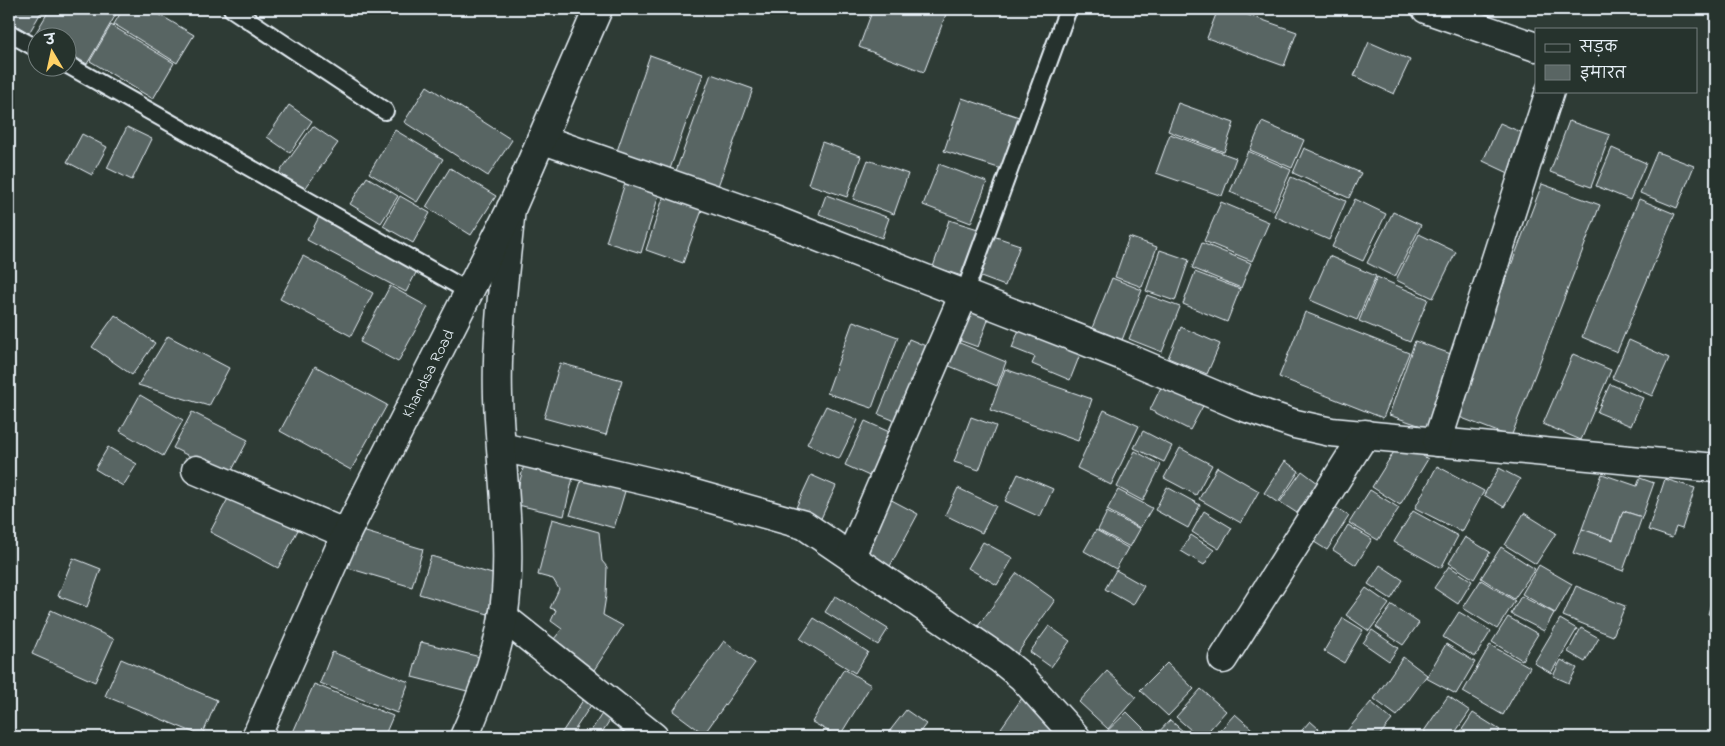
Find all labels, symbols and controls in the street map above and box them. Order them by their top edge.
north arrow [28,28,78,78]
legend [1535,28,1698,92]
text: उ [42,29,58,52]
text: सड़क [1579,37,1618,59]
text: इमारत [1580,63,1627,85]
street label: Khandsa Road [396,325,461,422]

